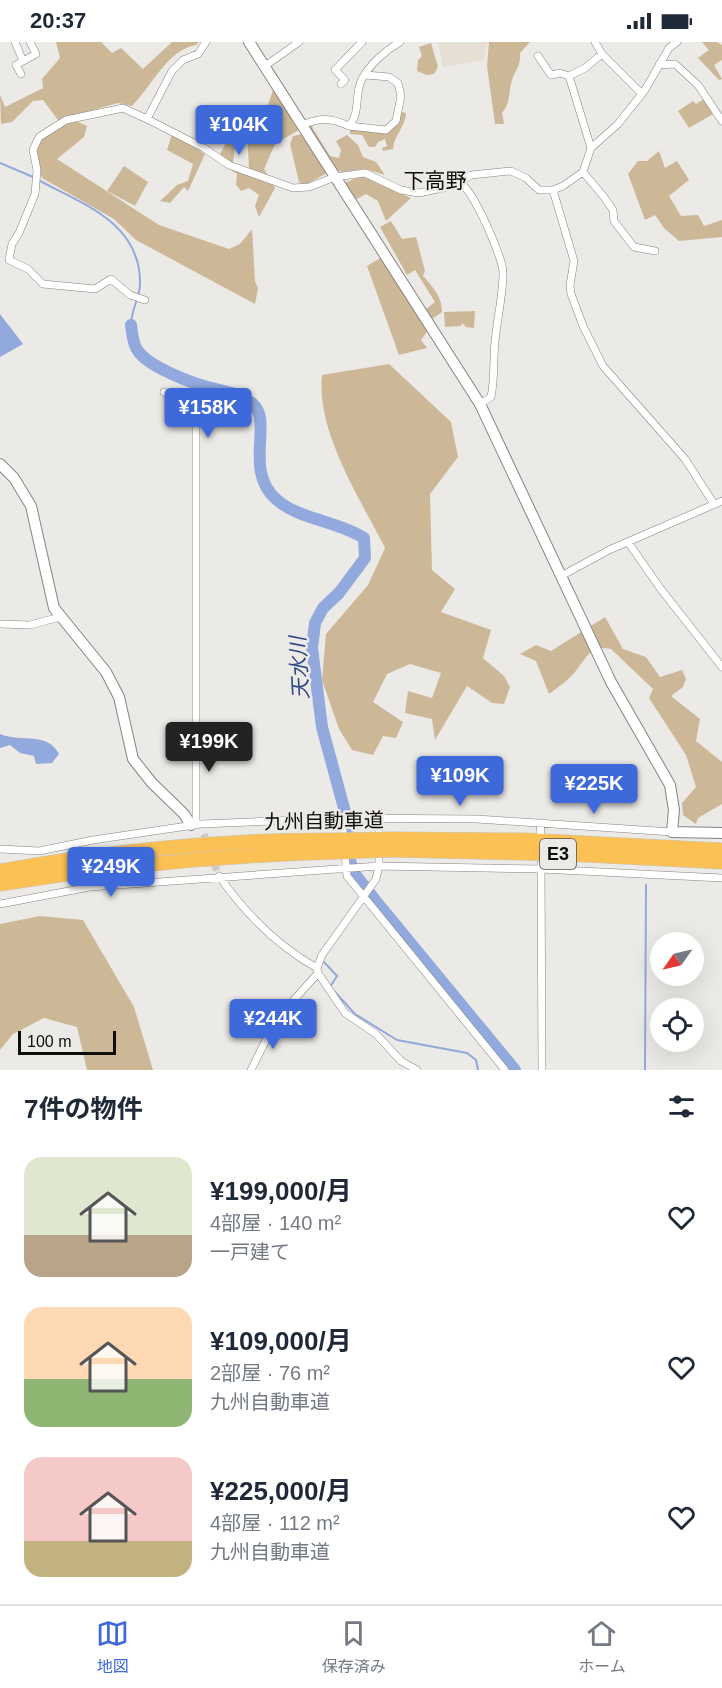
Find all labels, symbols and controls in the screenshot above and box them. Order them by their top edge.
text: 20:37 [30,8,86,33]
pin: ¥104K [197,105,281,156]
text: ¥104K [210,113,268,135]
district label: 下高野 [404,169,467,192]
pin: ¥158K [166,388,250,439]
text: ¥158K [179,396,237,418]
water label: 天水川 [286,634,312,700]
pin: ¥199K [167,722,251,773]
text: ¥199K [180,730,238,752]
pin: ¥109K [418,756,502,807]
text: ¥109K [431,764,489,786]
pin: ¥225K [552,764,636,815]
text: ¥225K [565,772,623,794]
street label: 九州自動車道 [264,809,384,833]
road number: E3 [540,839,576,869]
pin: ¥249K [69,847,153,898]
text: ¥249K [82,855,140,877]
north arrow [650,932,704,986]
map controls [650,932,704,1052]
button: locate [650,998,704,1052]
pin: ¥244K [231,999,315,1050]
text: ¥244K [244,1007,302,1029]
scale bar [18,1028,116,1055]
text: 100 m [27,1033,71,1050]
icon: filters [665,1090,698,1123]
text: 7件の物件 [24,1094,142,1124]
text: ¥199,000/月 [210,1176,352,1206]
icon: home [72,1181,144,1253]
icon: heart [665,1201,698,1234]
text: 4部屋 · 140 m² [210,1212,341,1234]
text: 一戸建て [210,1241,290,1263]
text: ¥109,000/月 [210,1326,352,1356]
icon: home [72,1331,144,1403]
icon: heart [665,1351,698,1384]
text: 2部屋 · 76 m² [210,1362,330,1384]
text: 九州自動車道 [210,1391,330,1413]
text: ¥225,000/月 [210,1476,352,1506]
icon: home [72,1481,144,1553]
icon: heart [665,1501,698,1534]
text: 4部屋 · 112 m² [210,1512,340,1534]
text: 九州自動車道 [210,1541,330,1563]
tab: 地図 [96,1617,129,1677]
tab: 保存済み [322,1617,386,1677]
tab: ホーム [578,1617,626,1677]

